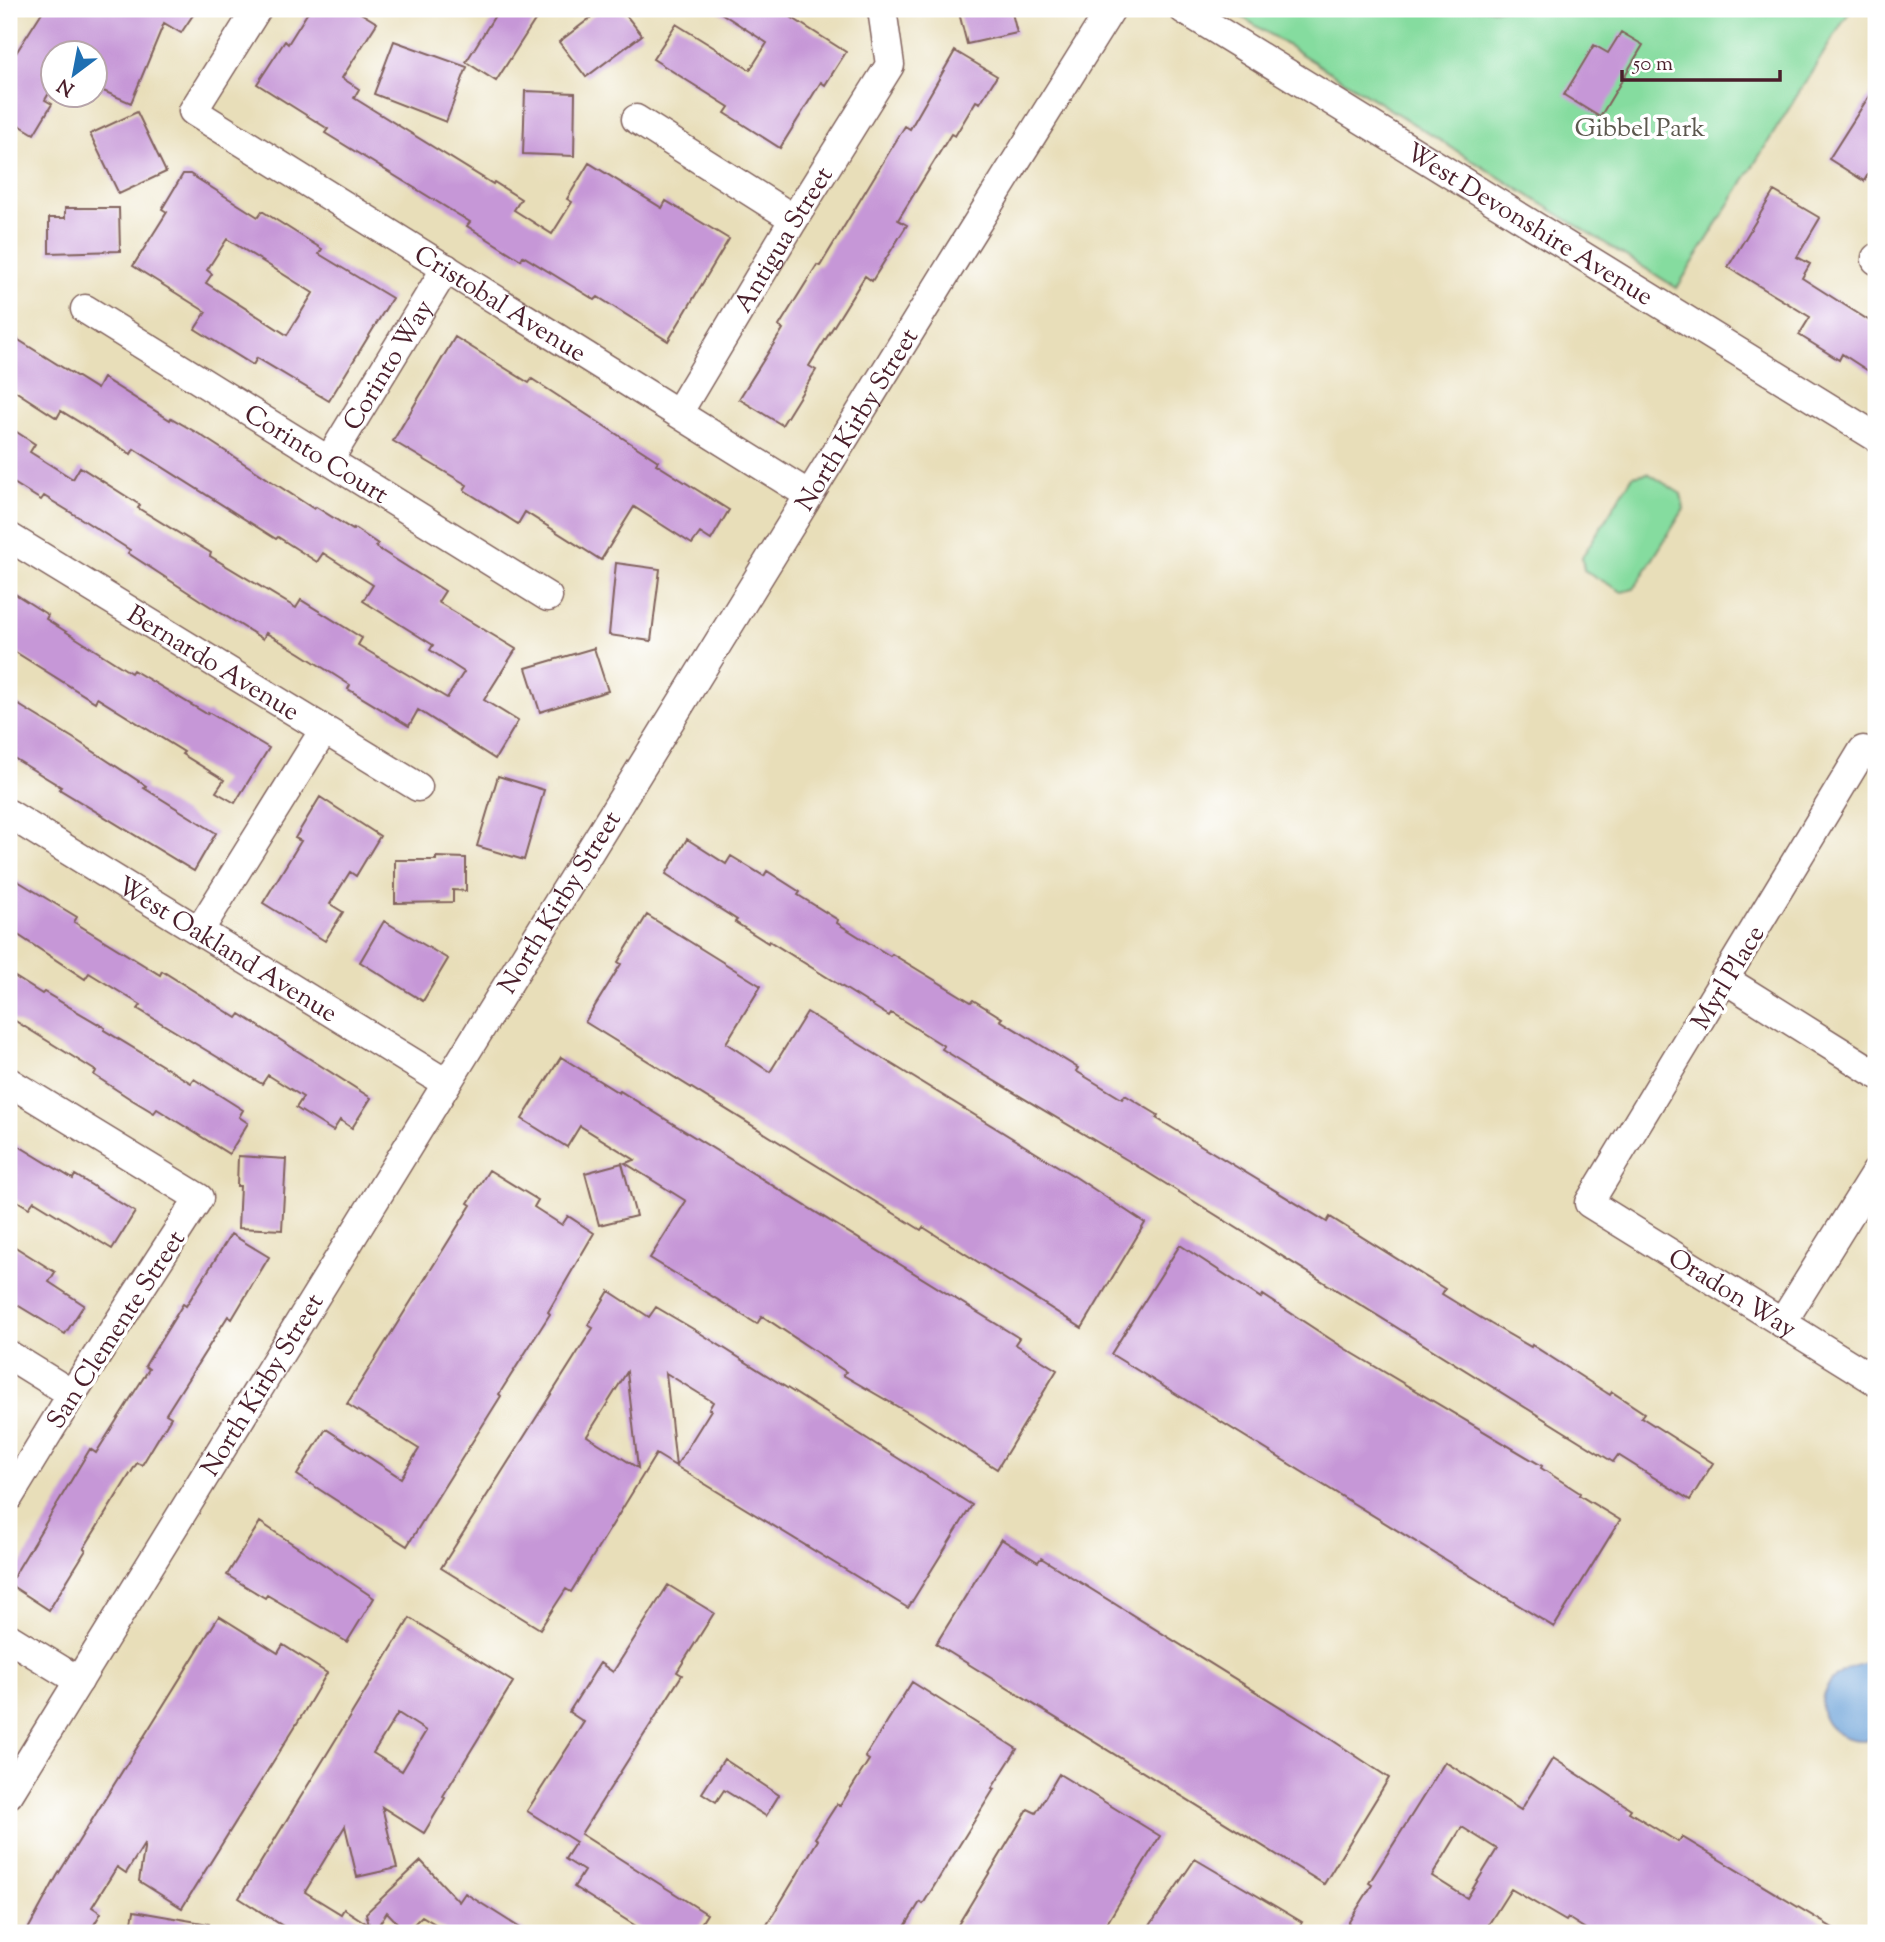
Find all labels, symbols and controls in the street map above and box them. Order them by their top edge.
north arrow [38,38,108,108]
scale bar [1622,38,1780,82]
text: 50 m [1632,50,1673,80]
text: N [53,71,80,102]
park label: Gibbel Park [1574,111,1706,148]
street label: West Devonshire Avenue [1398,135,1660,316]
street label: Antigua Street [726,160,843,320]
street label: Cristobal Avenue [406,237,593,373]
street label: Corinto Way [335,293,444,438]
street label: North Kirby Street [788,322,929,519]
street label: Corinto Court [236,396,395,514]
street label: Bernardo Avenue [119,597,306,731]
street label: North Kirby Street [490,804,631,1002]
street label: West Oakland Avenue [109,869,344,1033]
street label: Myrl Place [1683,919,1775,1038]
street label: San Clemente Street [39,1223,195,1437]
street label: Oradon Way [1660,1240,1803,1348]
street label: North Kirby Street [193,1287,334,1484]

